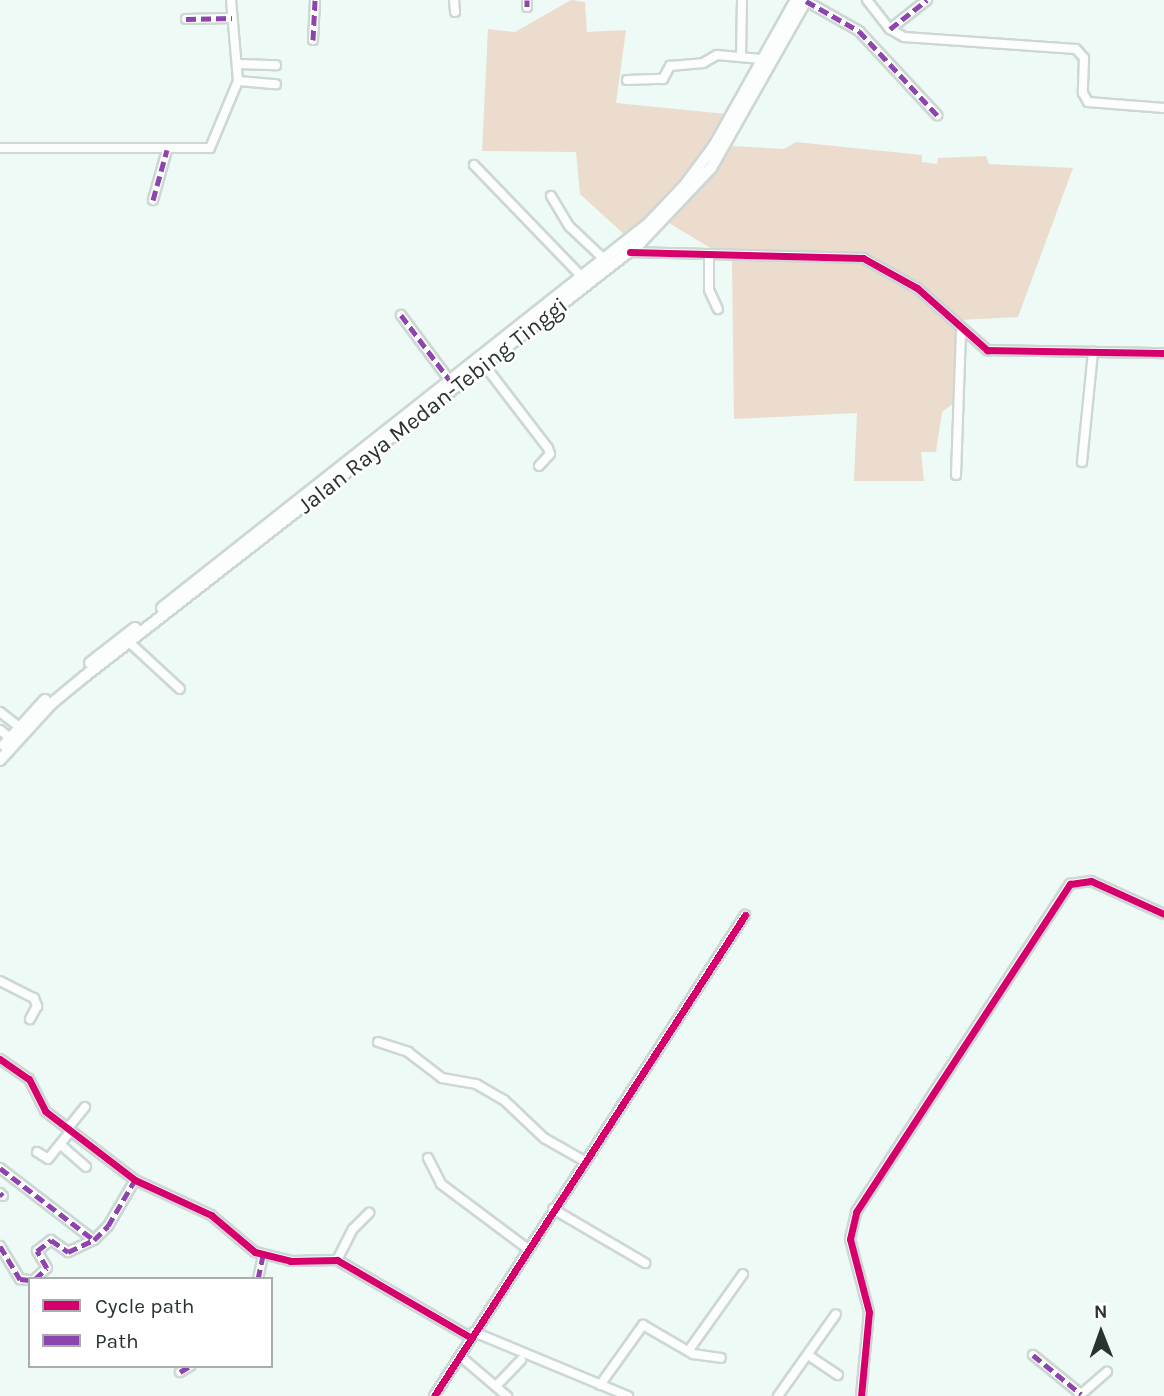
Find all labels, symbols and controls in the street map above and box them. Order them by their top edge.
street label: Jalan Raya Medan-Tebing Tinggi [293,292,573,520]
legend [28,1277,273,1368]
text: Cycle path [95,1294,195,1318]
north arrow [1066,1298,1136,1368]
text: N [1094,1301,1108,1323]
text: Path [95,1329,139,1353]

